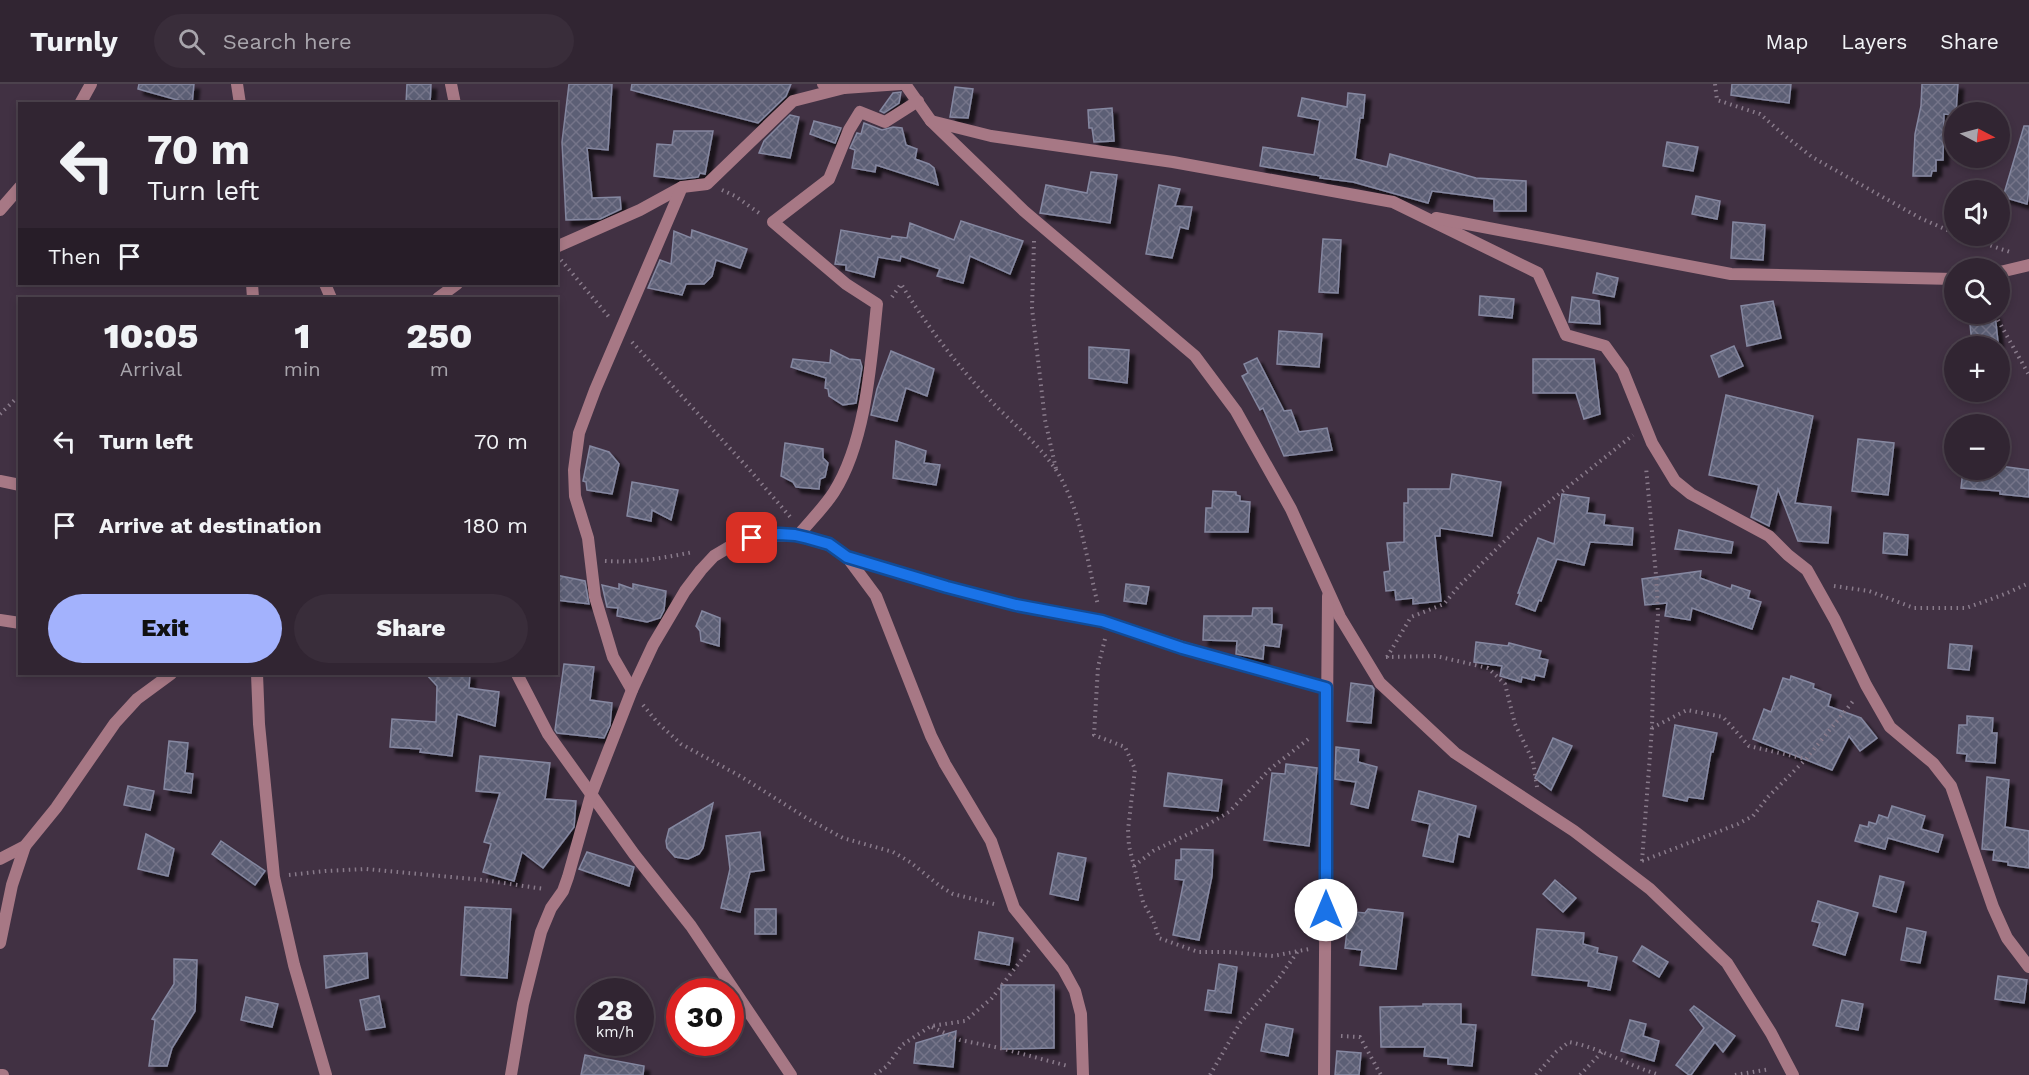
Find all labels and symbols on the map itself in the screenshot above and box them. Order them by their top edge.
north arrow [1944,102,2010,168]
pin [726,512,777,563]
position arrow [1294,878,1358,942]
speed limit sign: 30 [666,978,744,1056]

